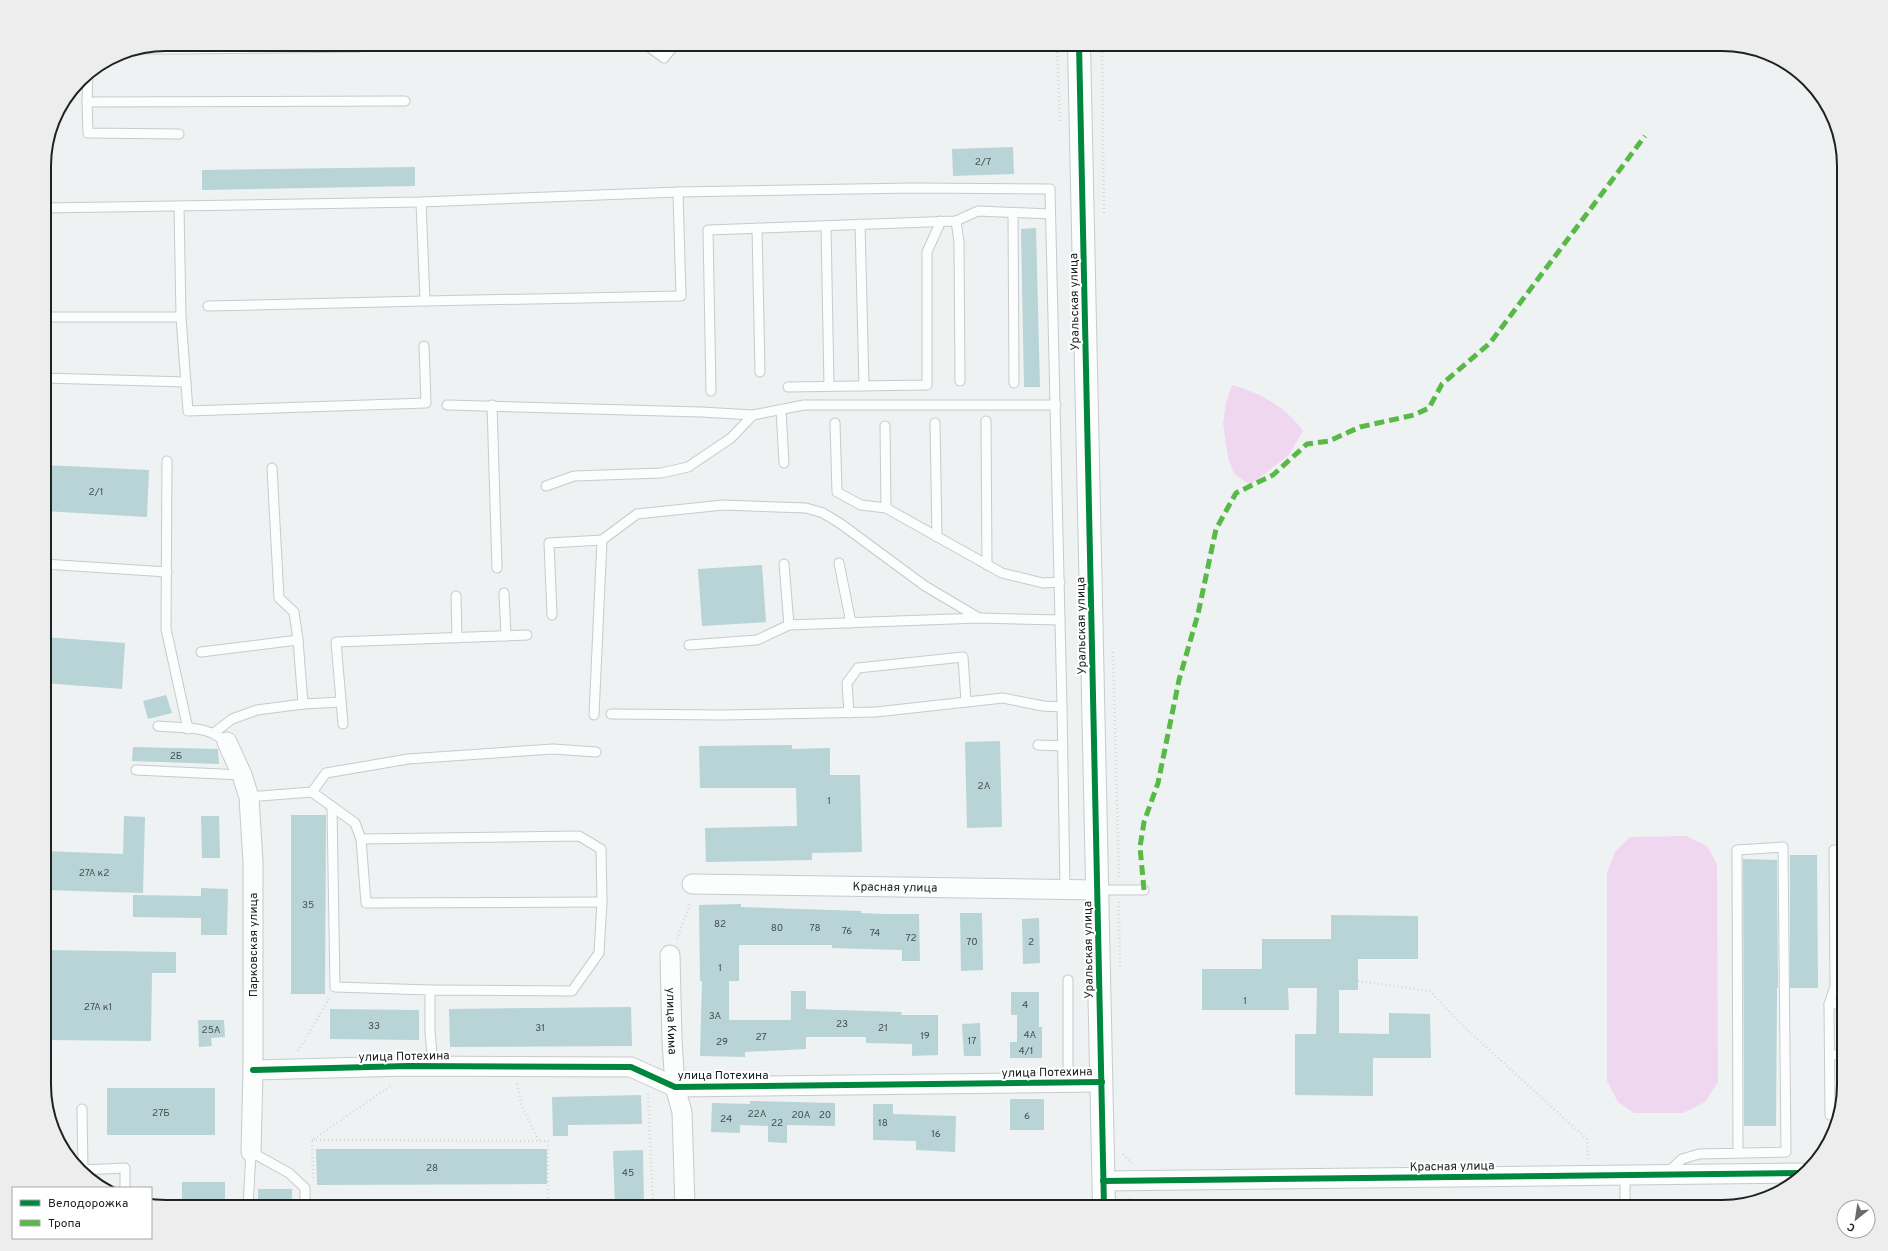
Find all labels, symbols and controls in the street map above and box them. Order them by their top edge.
house number: 2/7 [975,156,991,169]
street label: Уральская улица [1066,253,1084,351]
house number: 2/1 [89,486,103,499]
street label: Уральская улица [1073,577,1091,675]
house number: 2Б [170,750,182,763]
house number: 2А [978,780,991,793]
house number: 1 [827,795,831,808]
house number: 27А к2 [79,867,109,880]
street label: Красная улица [852,879,938,897]
street label: Парковская улица [246,893,262,997]
house number: 35 [302,899,314,912]
street label: Уральская улица [1080,901,1098,999]
house number: 82 [714,918,726,931]
house number: 80 [771,922,783,935]
house number: 78 [809,922,821,935]
house number: 76 [842,925,852,938]
house number: 74 [870,927,880,940]
house number: 72 [905,932,917,945]
house number: 70 [966,936,978,949]
house number: 2 [1028,936,1034,949]
house number: 1 [718,962,722,975]
street label: улица Кима [662,987,680,1055]
house number: 1 [1243,995,1247,1008]
house number: 4 [1022,999,1028,1012]
house number: 27А к1 [84,1001,112,1014]
house number: 3А [709,1010,722,1023]
house number: 23 [836,1018,848,1031]
house number: 33 [368,1020,380,1033]
house number: 31 [535,1022,545,1035]
house number: 21 [878,1022,888,1035]
house number: 25А [202,1024,221,1037]
house number: 4А [1024,1029,1037,1042]
house number: 19 [920,1030,930,1043]
house number: 27 [755,1031,767,1044]
house number: 17 [968,1035,976,1048]
house number: 29 [716,1036,728,1049]
house number: 4/1 [1019,1045,1033,1058]
street label: улица Потехина [358,1048,450,1066]
street label: улица Потехина [1001,1064,1093,1082]
street label: улица Потехина [677,1068,769,1084]
house number: 27Б [152,1107,170,1120]
house number: 22А [747,1108,767,1121]
house number: 20А [791,1109,811,1122]
house number: 20 [819,1109,831,1122]
house number: 6 [1024,1110,1030,1123]
house number: 24 [720,1113,732,1126]
house number: 22 [771,1117,783,1130]
house number: 18 [878,1117,888,1130]
house number: 16 [931,1128,941,1141]
street label: Красная улица [1409,1158,1495,1176]
house number: 28 [426,1162,438,1175]
house number: 45 [622,1167,634,1180]
legend [12,1187,152,1239]
text: Велодорожка [48,1196,128,1212]
north arrow [1836,1199,1876,1239]
text: Тропа [48,1216,81,1232]
text: С [1845,1219,1858,1235]

